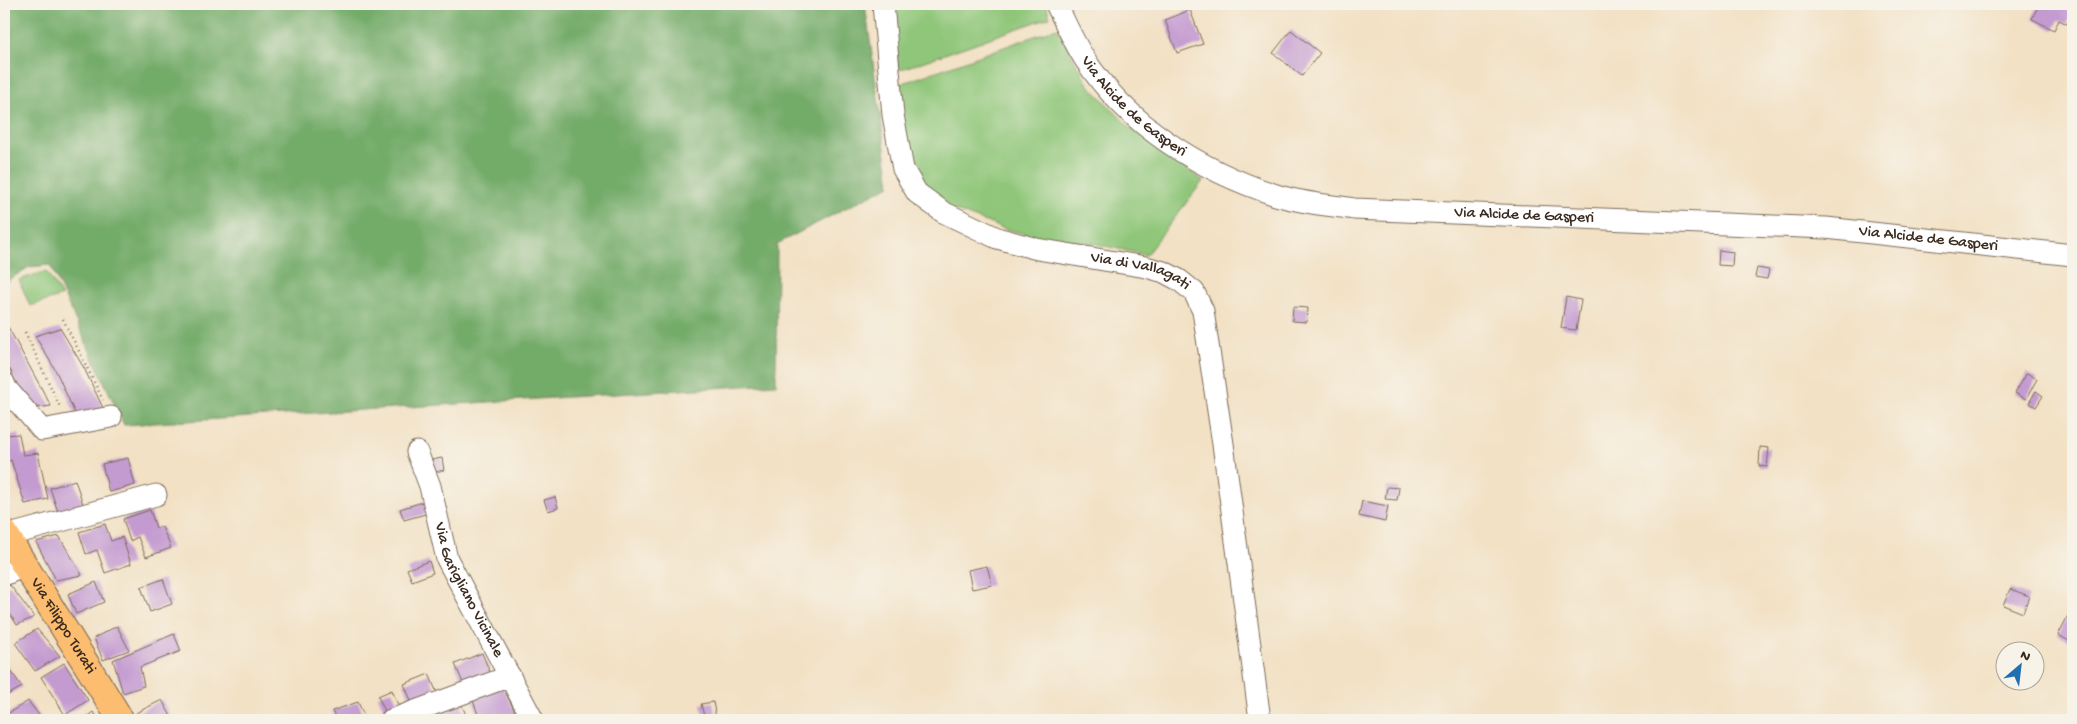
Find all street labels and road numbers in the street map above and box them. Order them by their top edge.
street label: Via Alcide de Gasperi [1076,52,1190,162]
street label: Via Alcide de Gasperi [1453,204,1595,228]
street label: Via Alcide de Gasperi [1857,222,1999,256]
street label: Via di Vallagati [1088,248,1194,295]
street label: Via Garigliano Vicinale [429,520,508,661]
street label: Via Filippo Turati [25,574,100,678]

